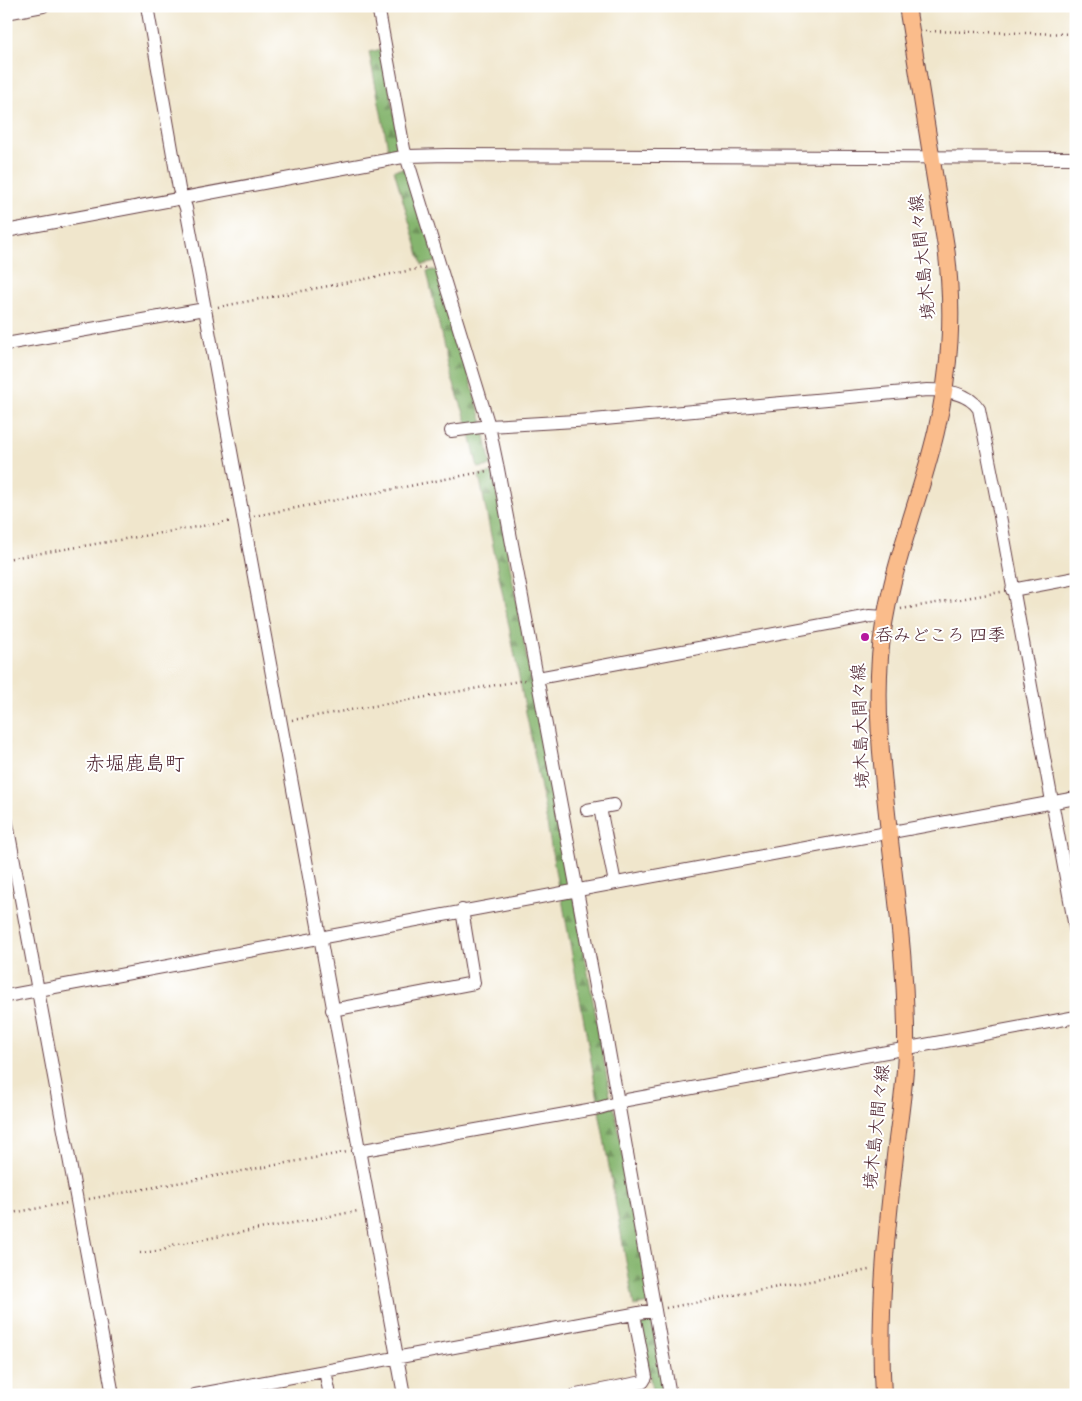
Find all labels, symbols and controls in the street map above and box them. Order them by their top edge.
street label: 境木島大間々線 [904,193,944,321]
place label: 呑みどころ 四季 [875,624,1006,650]
marker: 呑みどころ 四季 [859,631,871,643]
street label: 境木島大間々線 [847,663,877,789]
district label: 赤堀鹿島町 [85,751,185,780]
street label: 境木島大間々線 [858,1063,898,1191]

